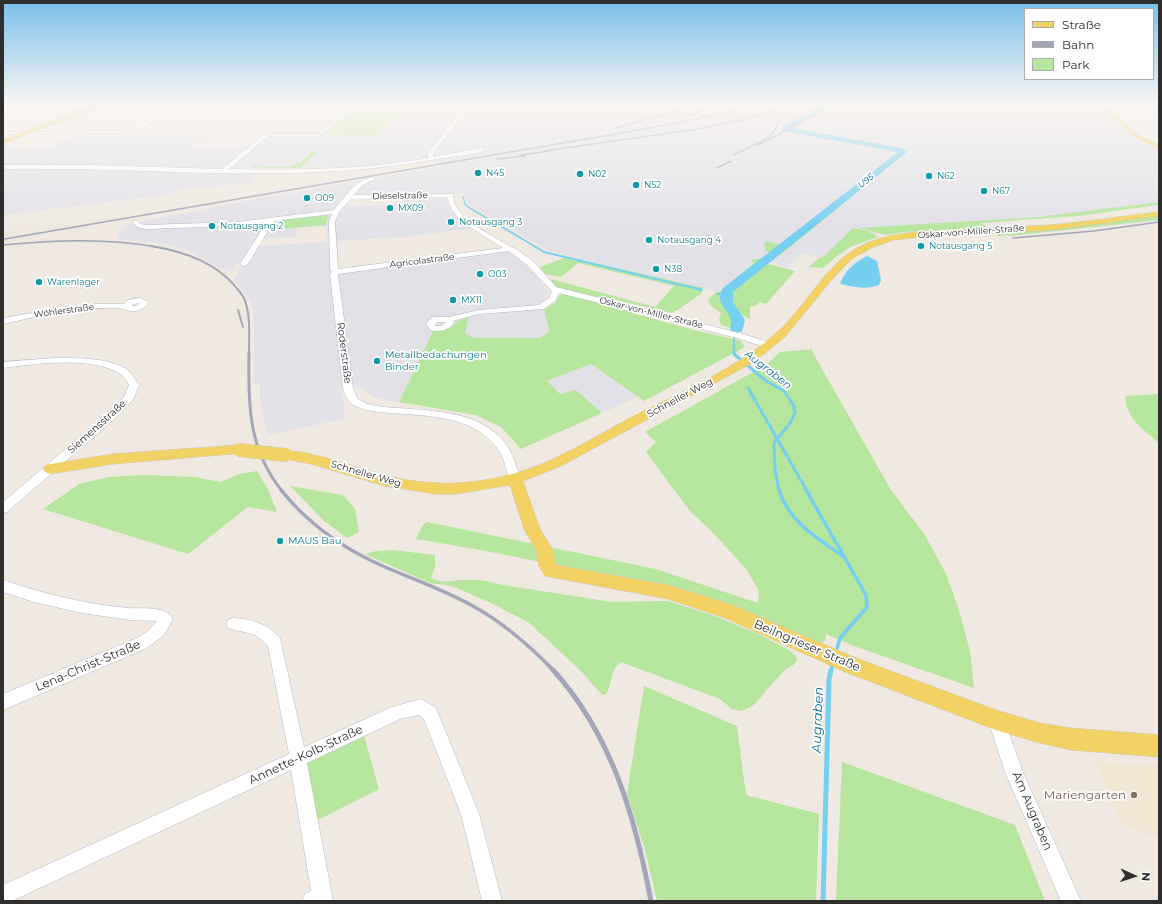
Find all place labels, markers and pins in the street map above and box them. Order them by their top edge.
marker: N45 [473,168,483,178]
place label: N45 [486,168,504,178]
marker: N02 [575,169,585,179]
place label: N02 [588,169,606,179]
marker: N62 [924,171,934,181]
place label: N62 [937,171,955,181]
marker: N52 [631,180,641,190]
place label: N52 [644,180,661,190]
marker: N67 [979,186,989,196]
place label: N67 [992,186,1010,196]
marker: O09 [302,193,312,203]
place label: O09 [315,193,334,203]
marker: MX09 [385,203,395,213]
place label: MX09 [398,203,423,213]
marker: Notausgang 3 [446,217,456,227]
place label: Notausgang 3 [459,217,522,227]
marker: Notausgang 2 [207,221,217,231]
place label: Notausgang 2 [220,221,283,231]
marker: Notausgang 4 [644,235,654,245]
place label: Notausgang 4 [657,235,721,245]
marker: Notausgang 5 [916,241,926,251]
place label: Notausgang 5 [929,241,992,251]
marker: N38 [651,264,661,274]
place label: N38 [664,264,682,274]
marker: O03 [475,269,485,279]
place label: O03 [488,269,506,279]
marker: Warenlager [34,277,44,287]
place label: Warenlager [47,277,100,287]
marker: MX11 [448,295,458,305]
place label: MX11 [461,295,482,305]
place label: Metallbedachungen Binder [385,349,487,372]
marker: Metallbedachungen Binder [372,356,382,366]
place label: MAUS Bau [288,535,341,547]
marker: MAUS Bau [275,536,285,546]
place label: Mariengarten [1044,788,1126,802]
marker: Mariengarten [1129,790,1139,800]

